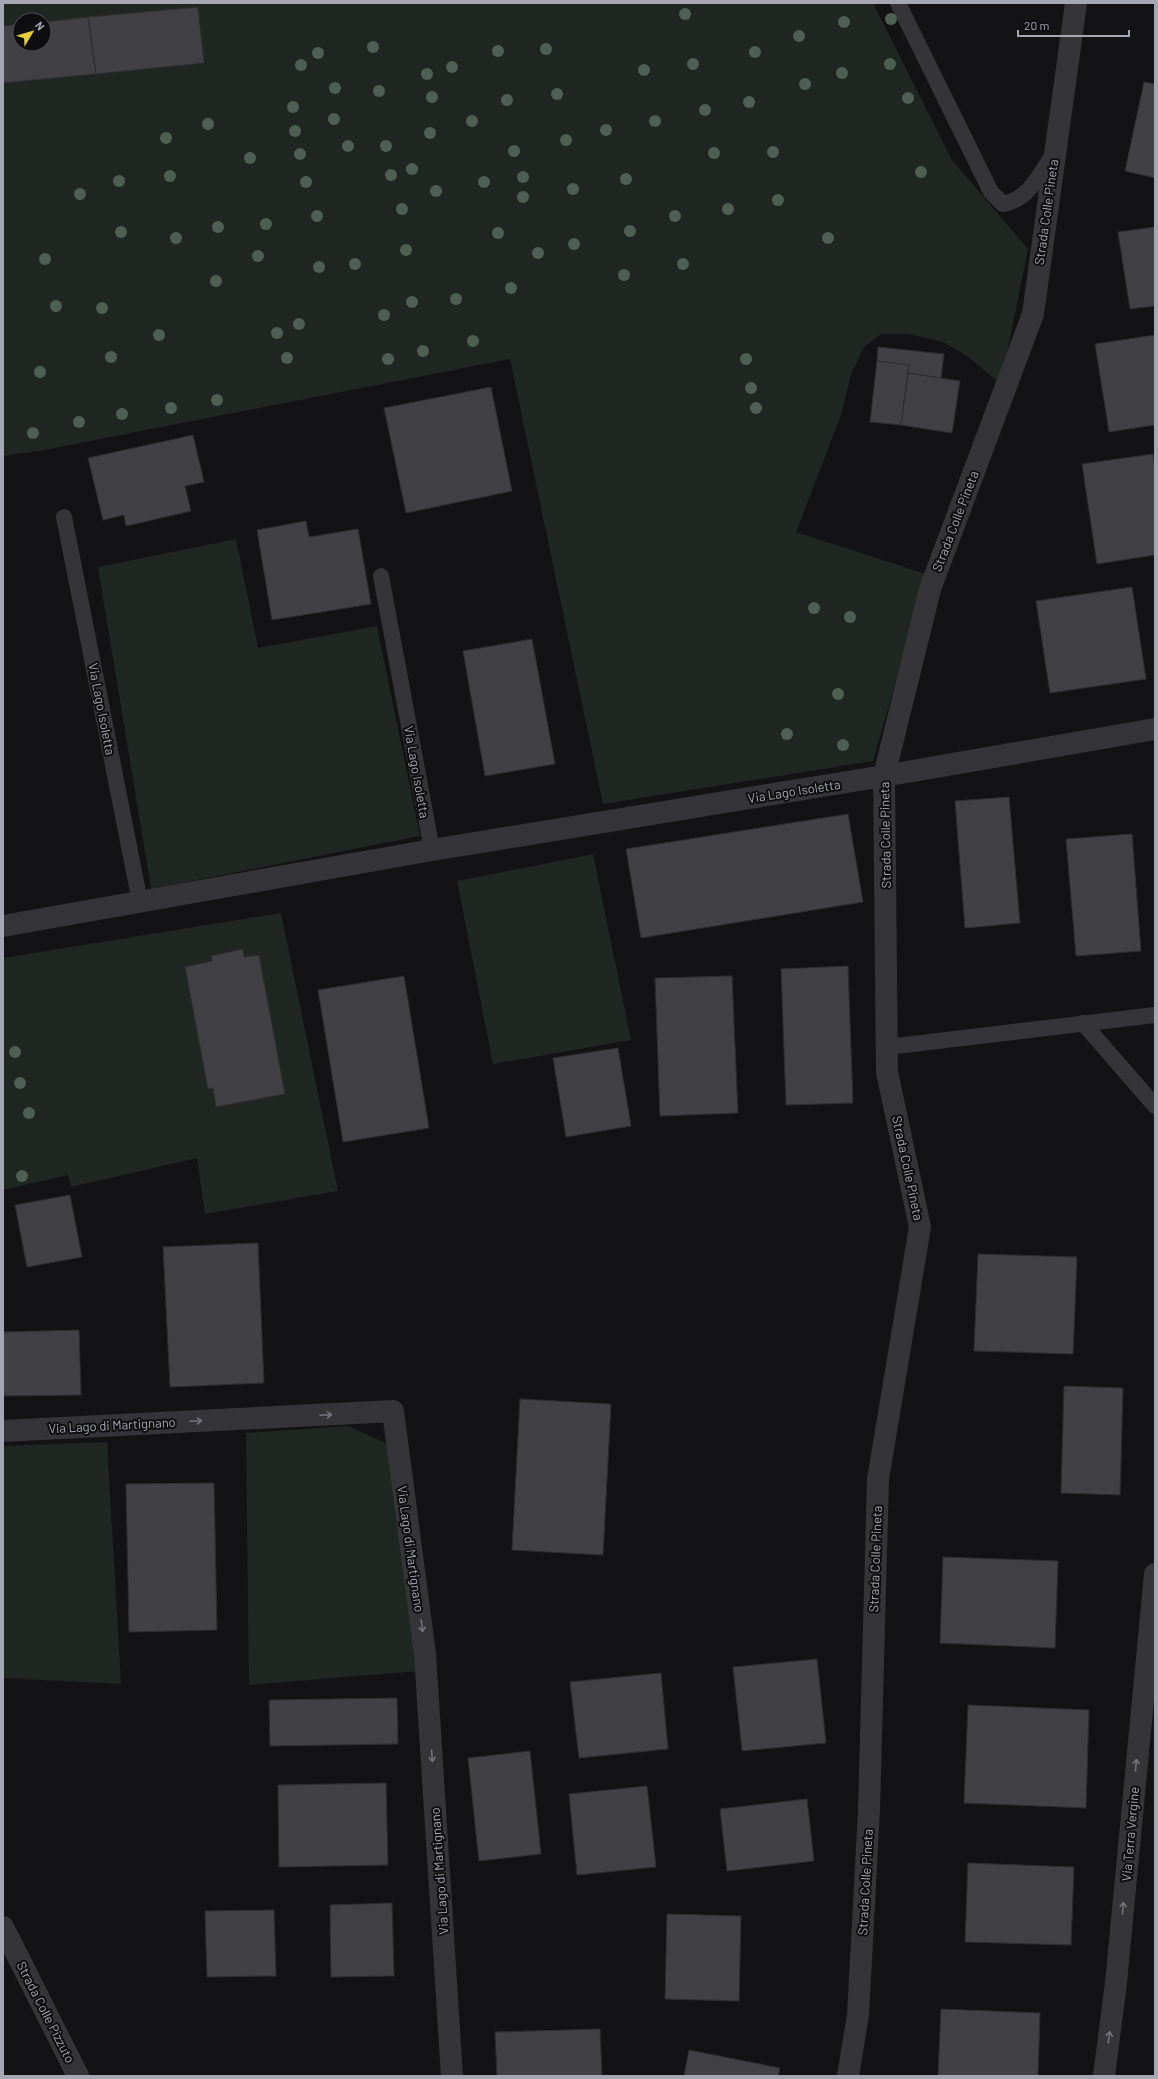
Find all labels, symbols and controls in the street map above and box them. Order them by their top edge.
north arrow [12,12,52,52]
scale bar [1018,12,1129,38]
text: 20 m [1024,18,1050,32]
text: N [33,19,48,32]
street label: Strada Colle Pineta [1031,158,1061,266]
street label: Strada Colle Pineta [928,468,982,574]
street label: Via Lago Isoletta [85,662,119,756]
street label: Via Lago Isoletta [401,725,433,819]
street label: Via Lago Isoletta [747,776,841,806]
street label: Strada Colle Pineta [876,782,894,888]
street label: Strada Colle Pineta [889,1114,927,1222]
one-way arrow [319,1411,332,1418]
street label: Via Lago di Martignano [48,1414,176,1436]
one-way arrow [189,1417,202,1425]
street label: Via Lago di Martignano [394,1485,428,1613]
street label: Strada Colle Pineta [865,1505,885,1613]
one-way arrow [418,1619,426,1632]
one-way arrow [428,1749,436,1762]
one-way arrow [1133,1759,1140,1772]
street label: Via Terra Vergine [1118,1786,1142,1882]
street label: Via Lago di Martignano [427,1807,451,1935]
street label: Strada Colle Pineta [854,1828,876,1936]
one-way arrow [1119,1902,1127,1915]
street label: Strada Colle Pizzuto [14,1959,78,2065]
one-way arrow [1105,2031,1113,2044]

